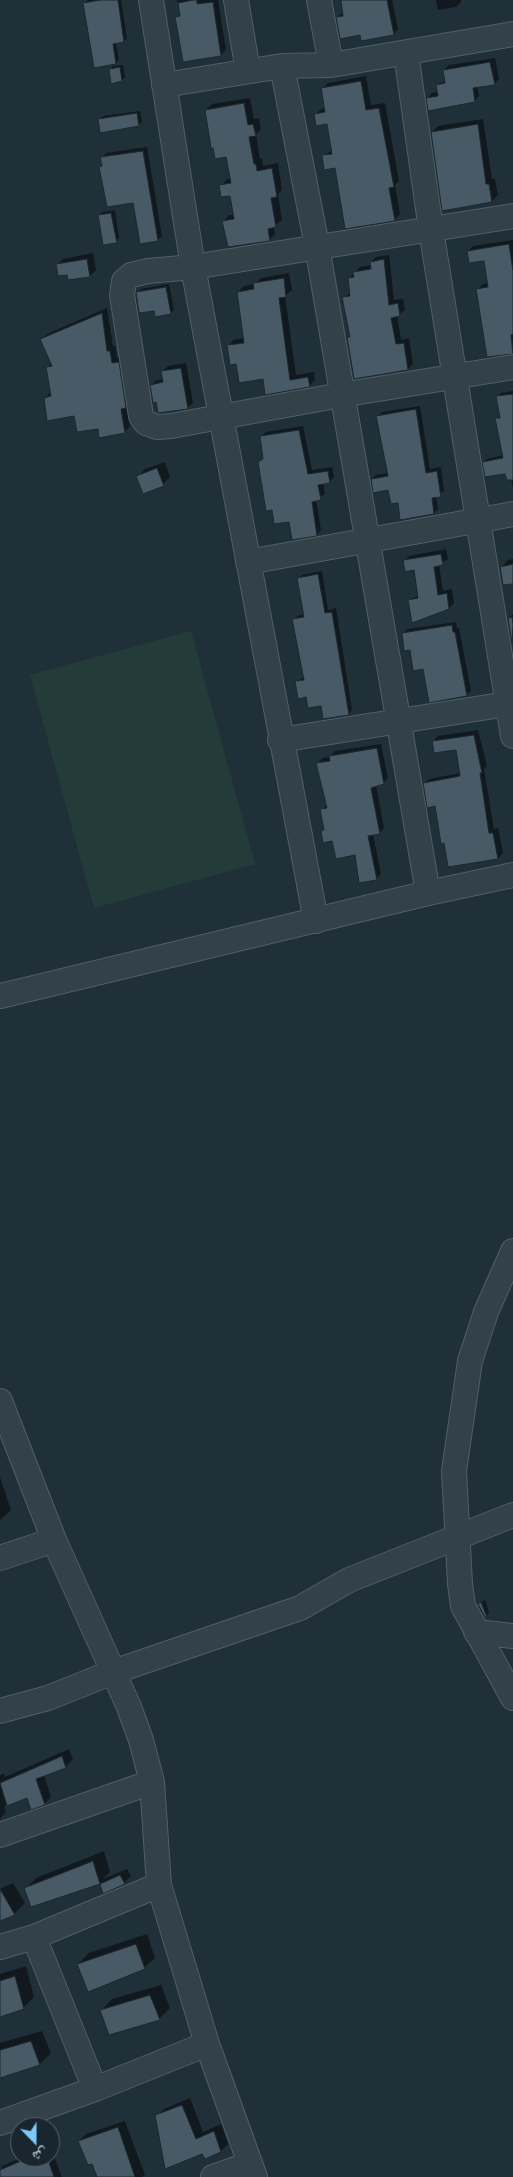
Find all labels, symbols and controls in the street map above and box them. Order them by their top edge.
north arrow [10,2117,60,2167]
text: ش [30,2145,50,2165]

